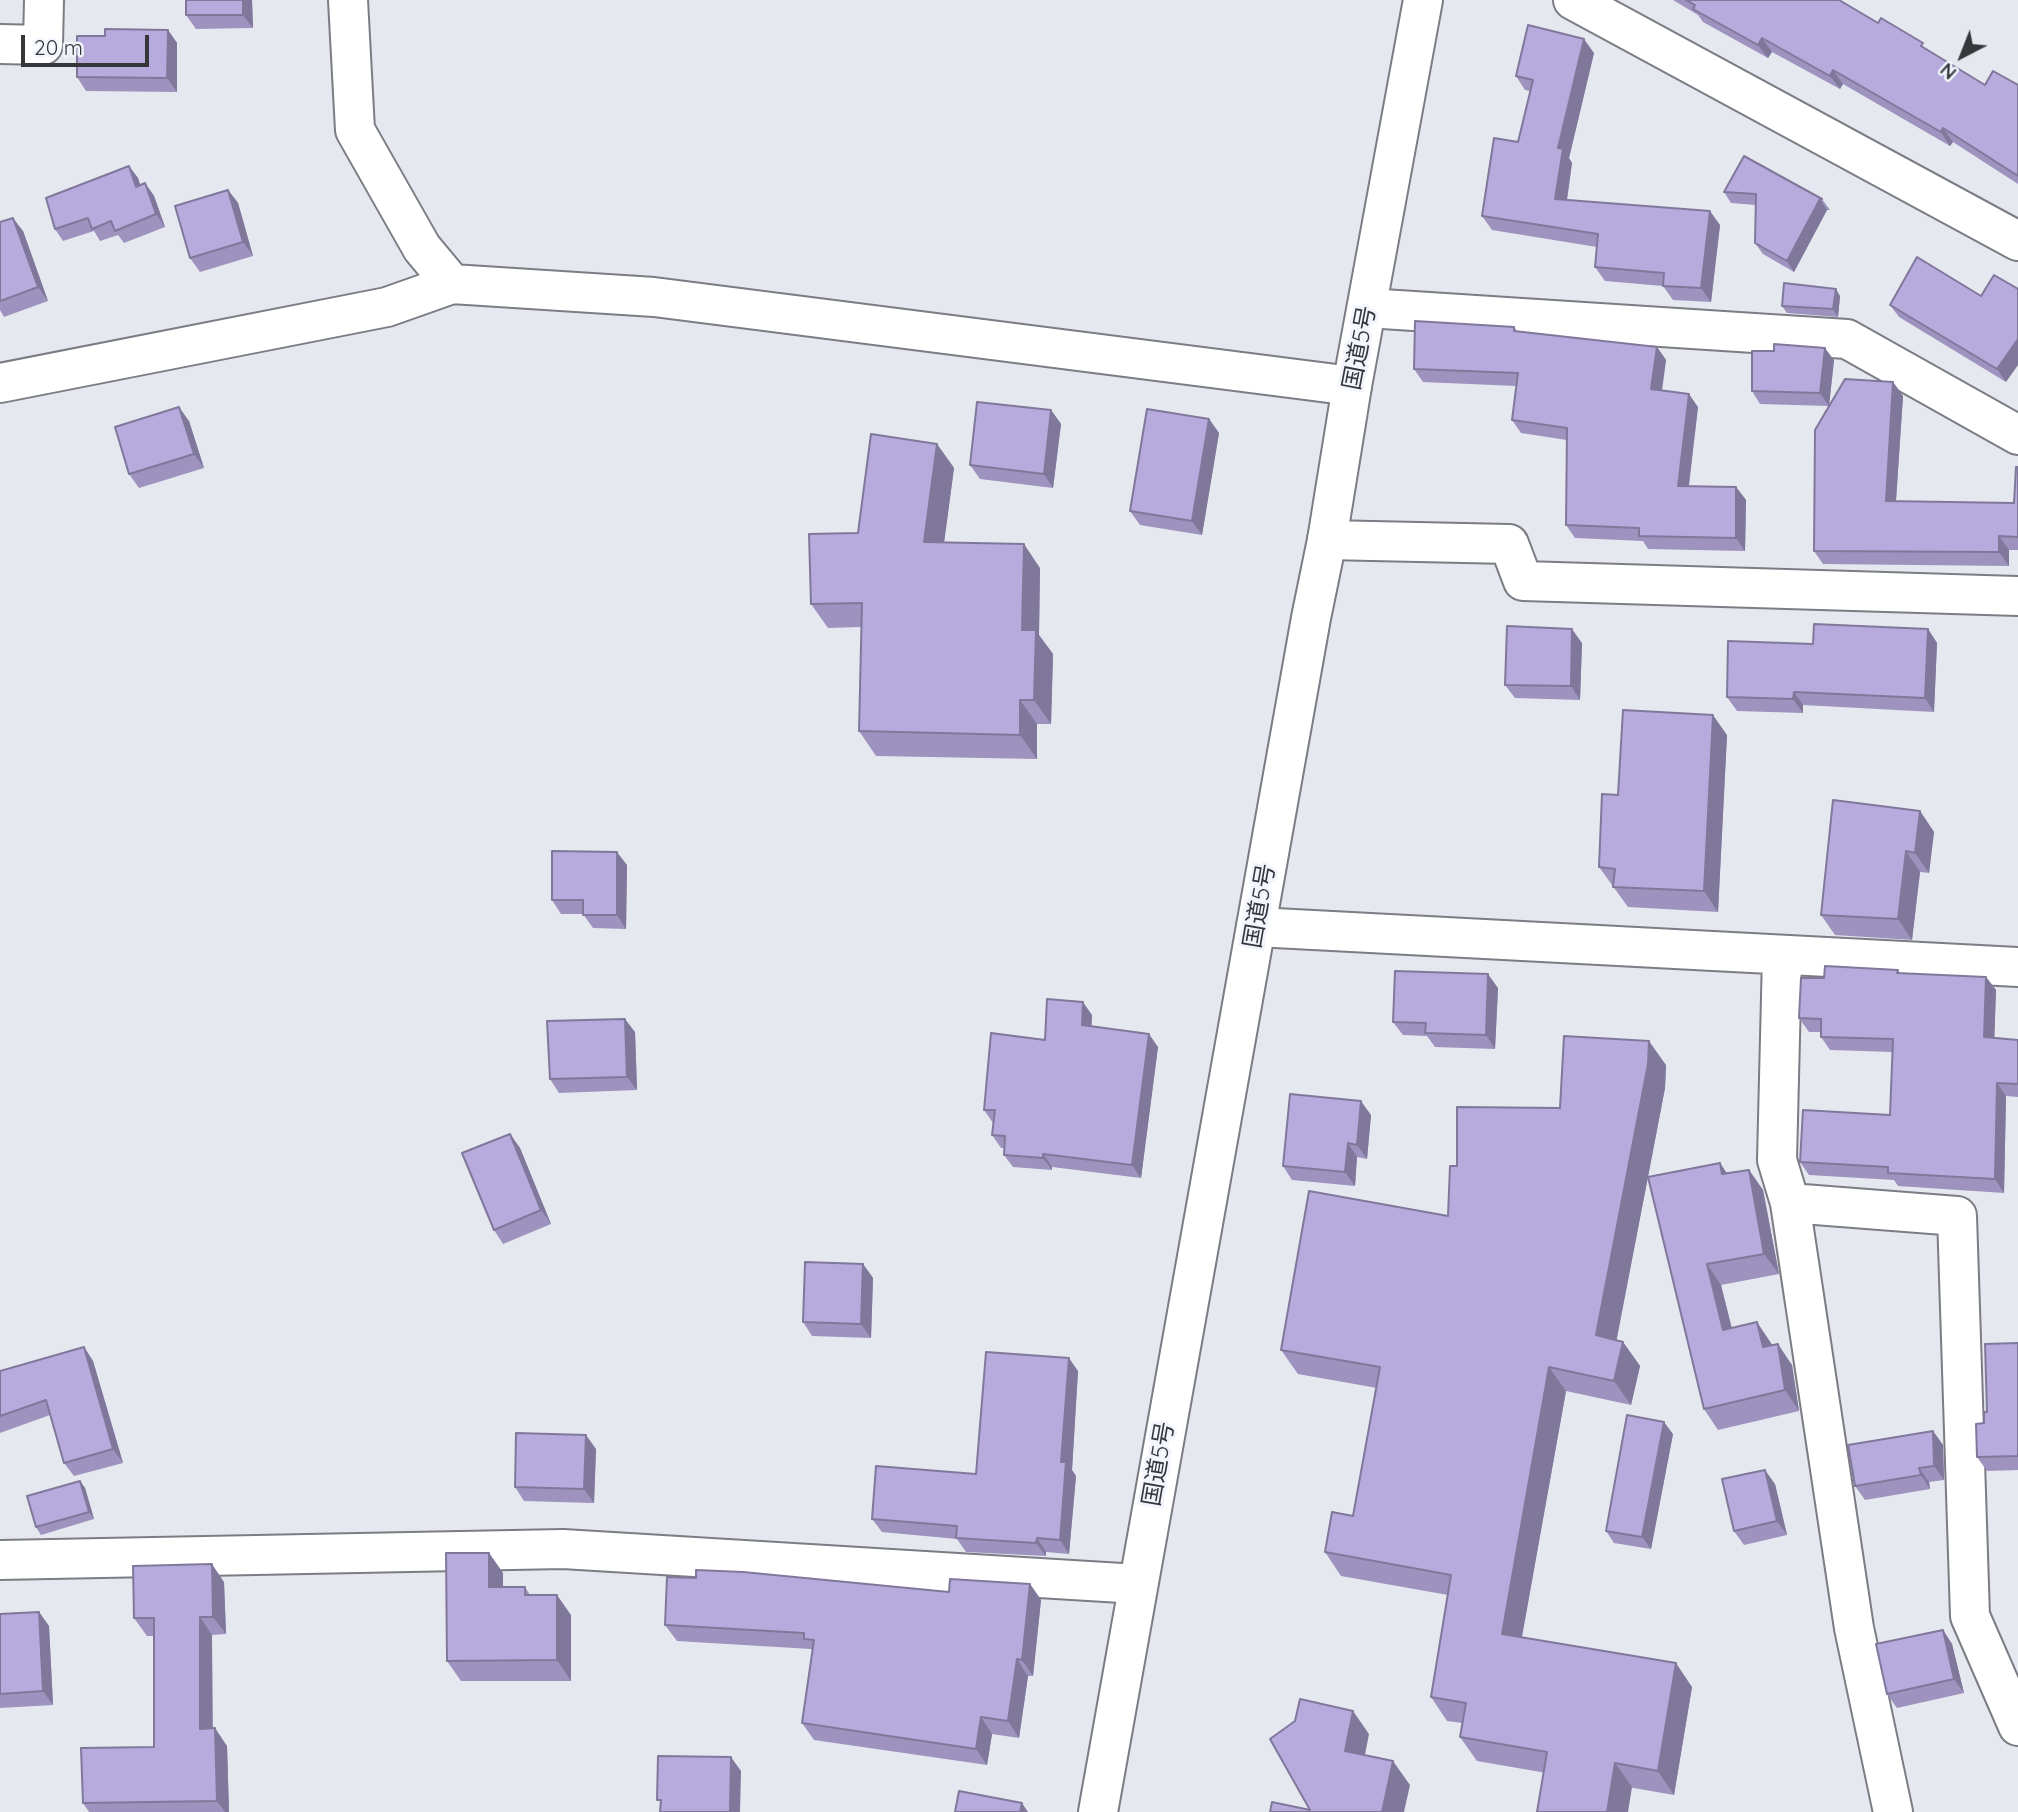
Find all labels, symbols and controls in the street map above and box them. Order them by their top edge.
scale bar [24,21,152,65]
north arrow [1927,21,1997,91]
text: 20 m [34,34,83,60]
text: N [1935,58,1961,85]
street label: 国道5号 [1338,303,1382,393]
street label: 国道5号 [1238,862,1282,950]
street label: 国道5号 [1137,1420,1181,1508]

